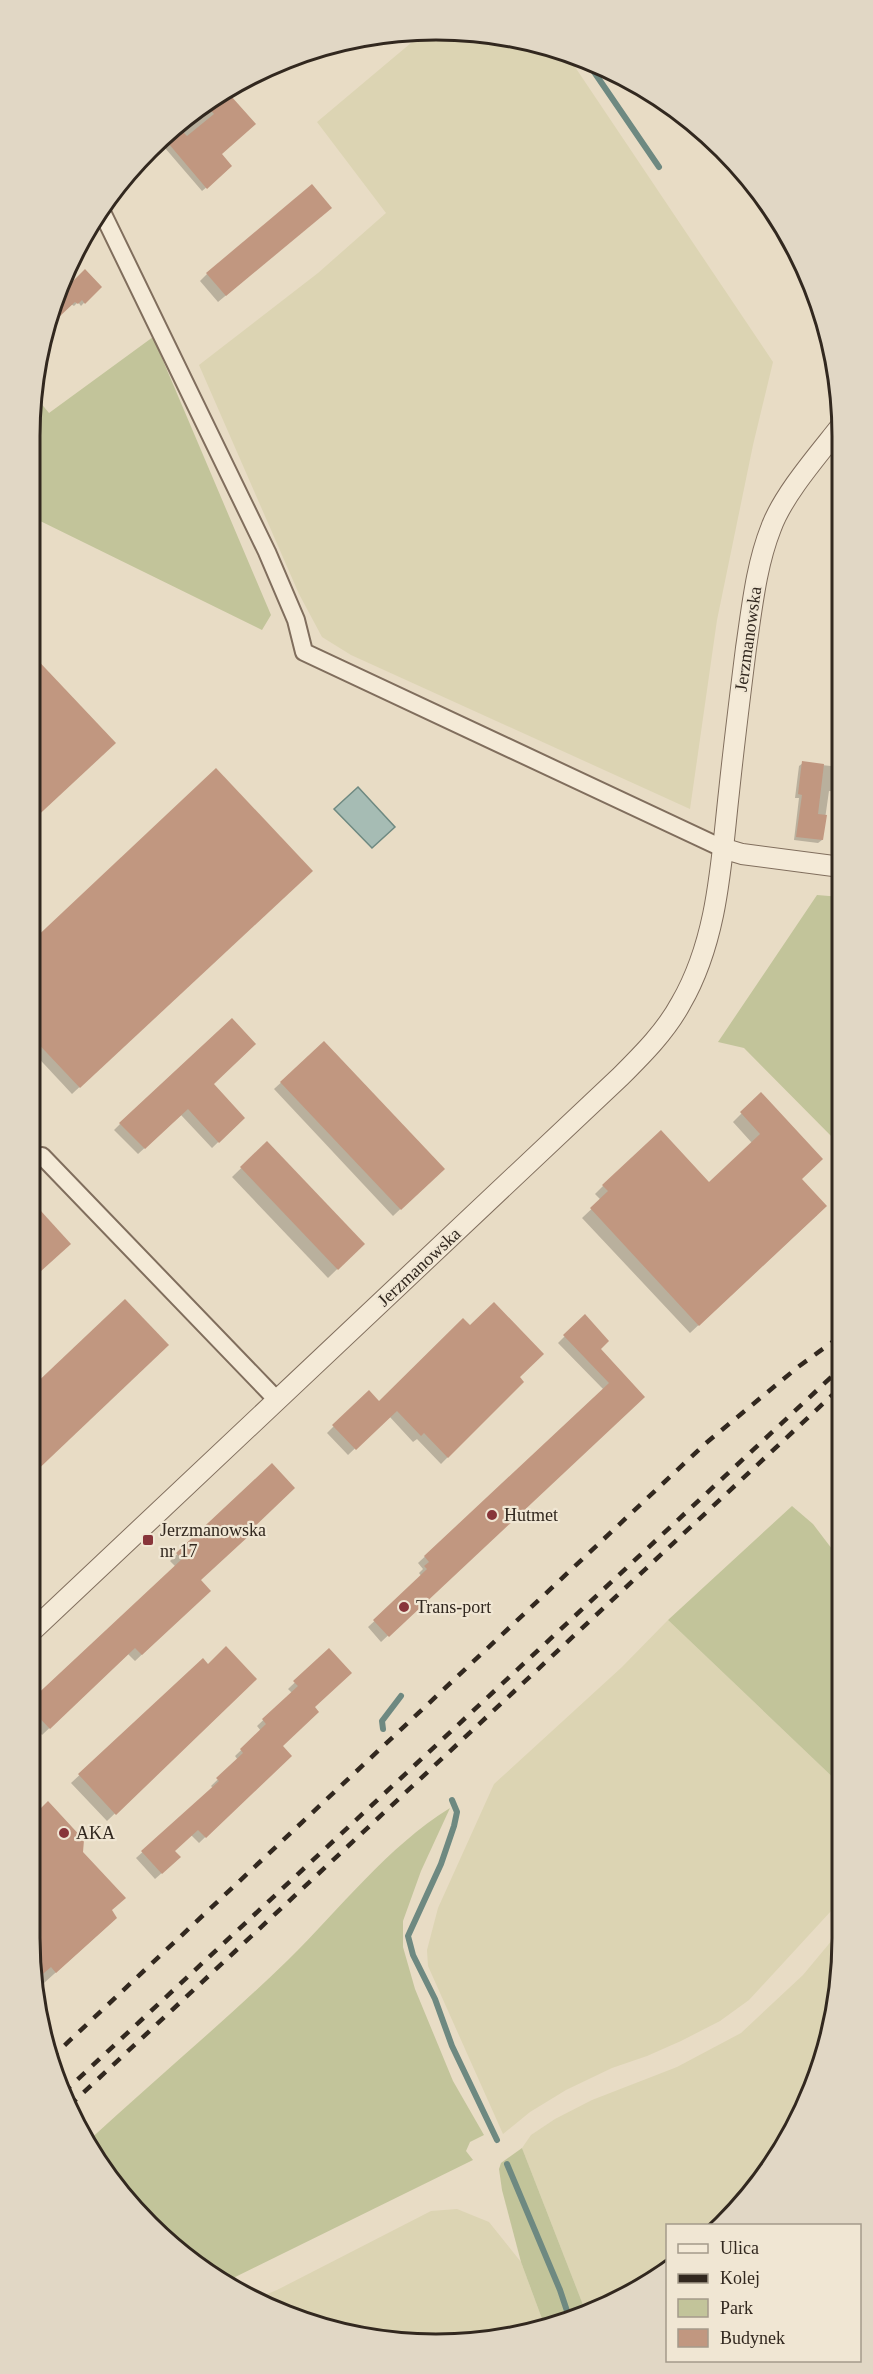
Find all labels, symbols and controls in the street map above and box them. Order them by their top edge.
street label: Jerzmanowska [731,585,765,693]
street label: Jerzmanowska [373,1224,465,1310]
place label: Hutmet [504,1505,558,1525]
marker: Hutmet [485,1508,499,1522]
place label: Jerzmanowska nr 17 [160,1520,266,1561]
marker: Jerzmanowska nr 17 [141,1533,155,1547]
place label: Trans-port [416,1597,491,1617]
marker: Trans-port [397,1600,411,1614]
place label: AKA [76,1823,115,1843]
marker: AKA [57,1826,71,1840]
legend [666,2224,861,2362]
text: Ulica [720,2238,759,2258]
text: Kolej [720,2268,760,2288]
text: Park [720,2298,753,2318]
text: Budynek [720,2328,785,2348]

